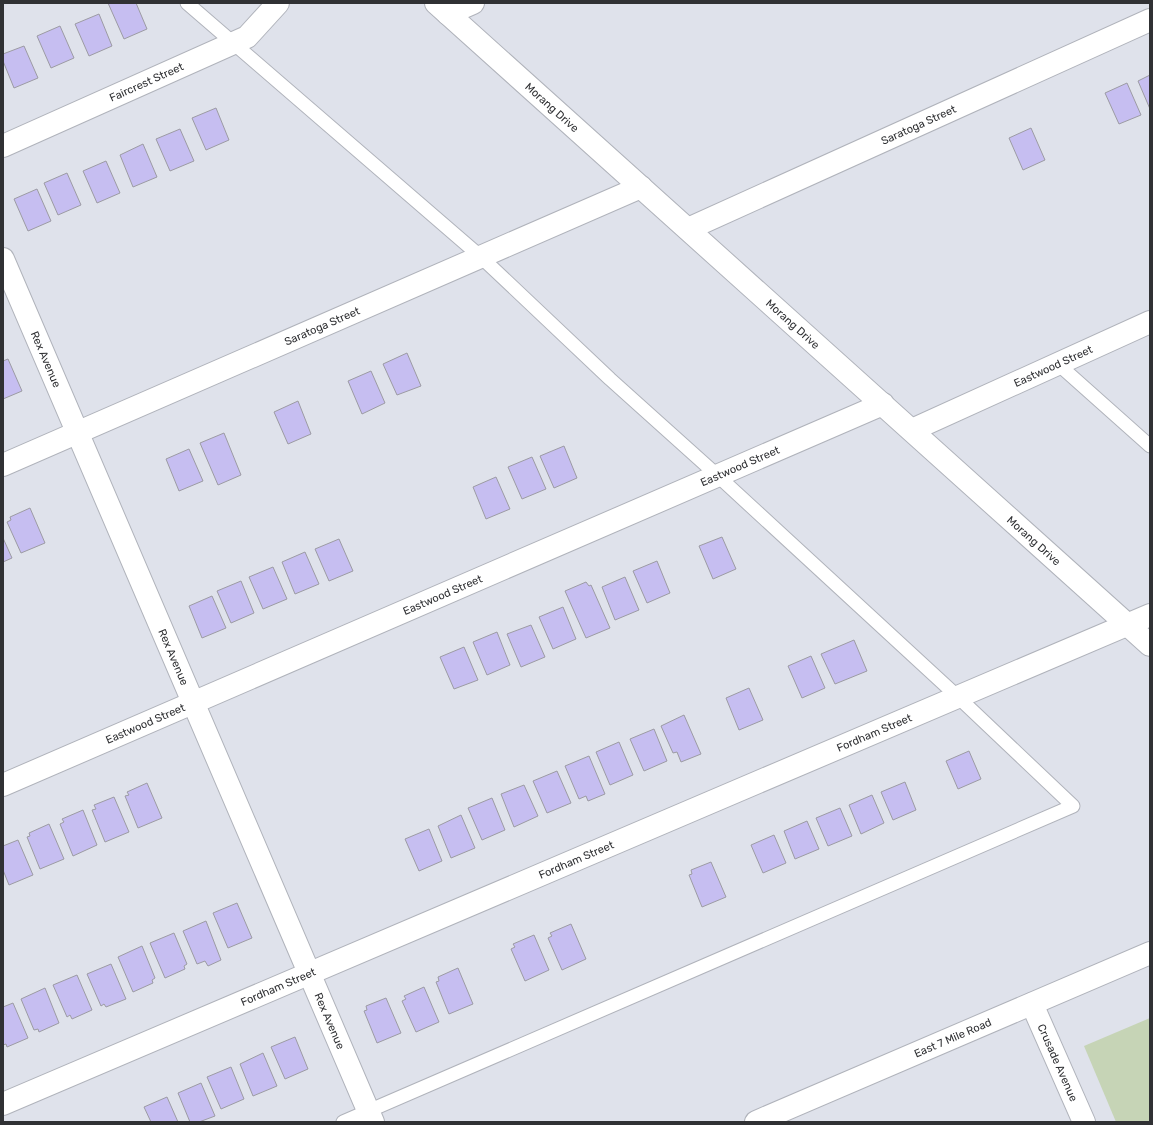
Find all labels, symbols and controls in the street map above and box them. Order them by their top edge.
street label: Faircrest Street [107,59,186,104]
street label: Morang Drive [522,80,582,135]
street label: Saratoga Street [879,102,959,147]
street label: Morang Drive [763,296,822,351]
street label: Saratoga Street [282,304,362,348]
street label: Rex Avenue [28,329,64,389]
street label: Eastwood Street [1012,342,1095,389]
street label: Eastwood Street [698,443,782,489]
street label: Morang Drive [1004,513,1063,568]
street label: Eastwood Street [401,572,485,618]
street label: Rex Avenue [156,627,191,687]
street label: Eastwood Street [104,700,187,746]
street label: Fordham Street [835,711,914,754]
street label: Fordham Street [537,838,616,881]
street label: Fordham Street [239,965,318,1008]
street label: Rex Avenue [312,991,347,1051]
street label: East 7 Mile Road [912,1015,993,1060]
street label: Crusade Avenue [1035,1022,1081,1103]

